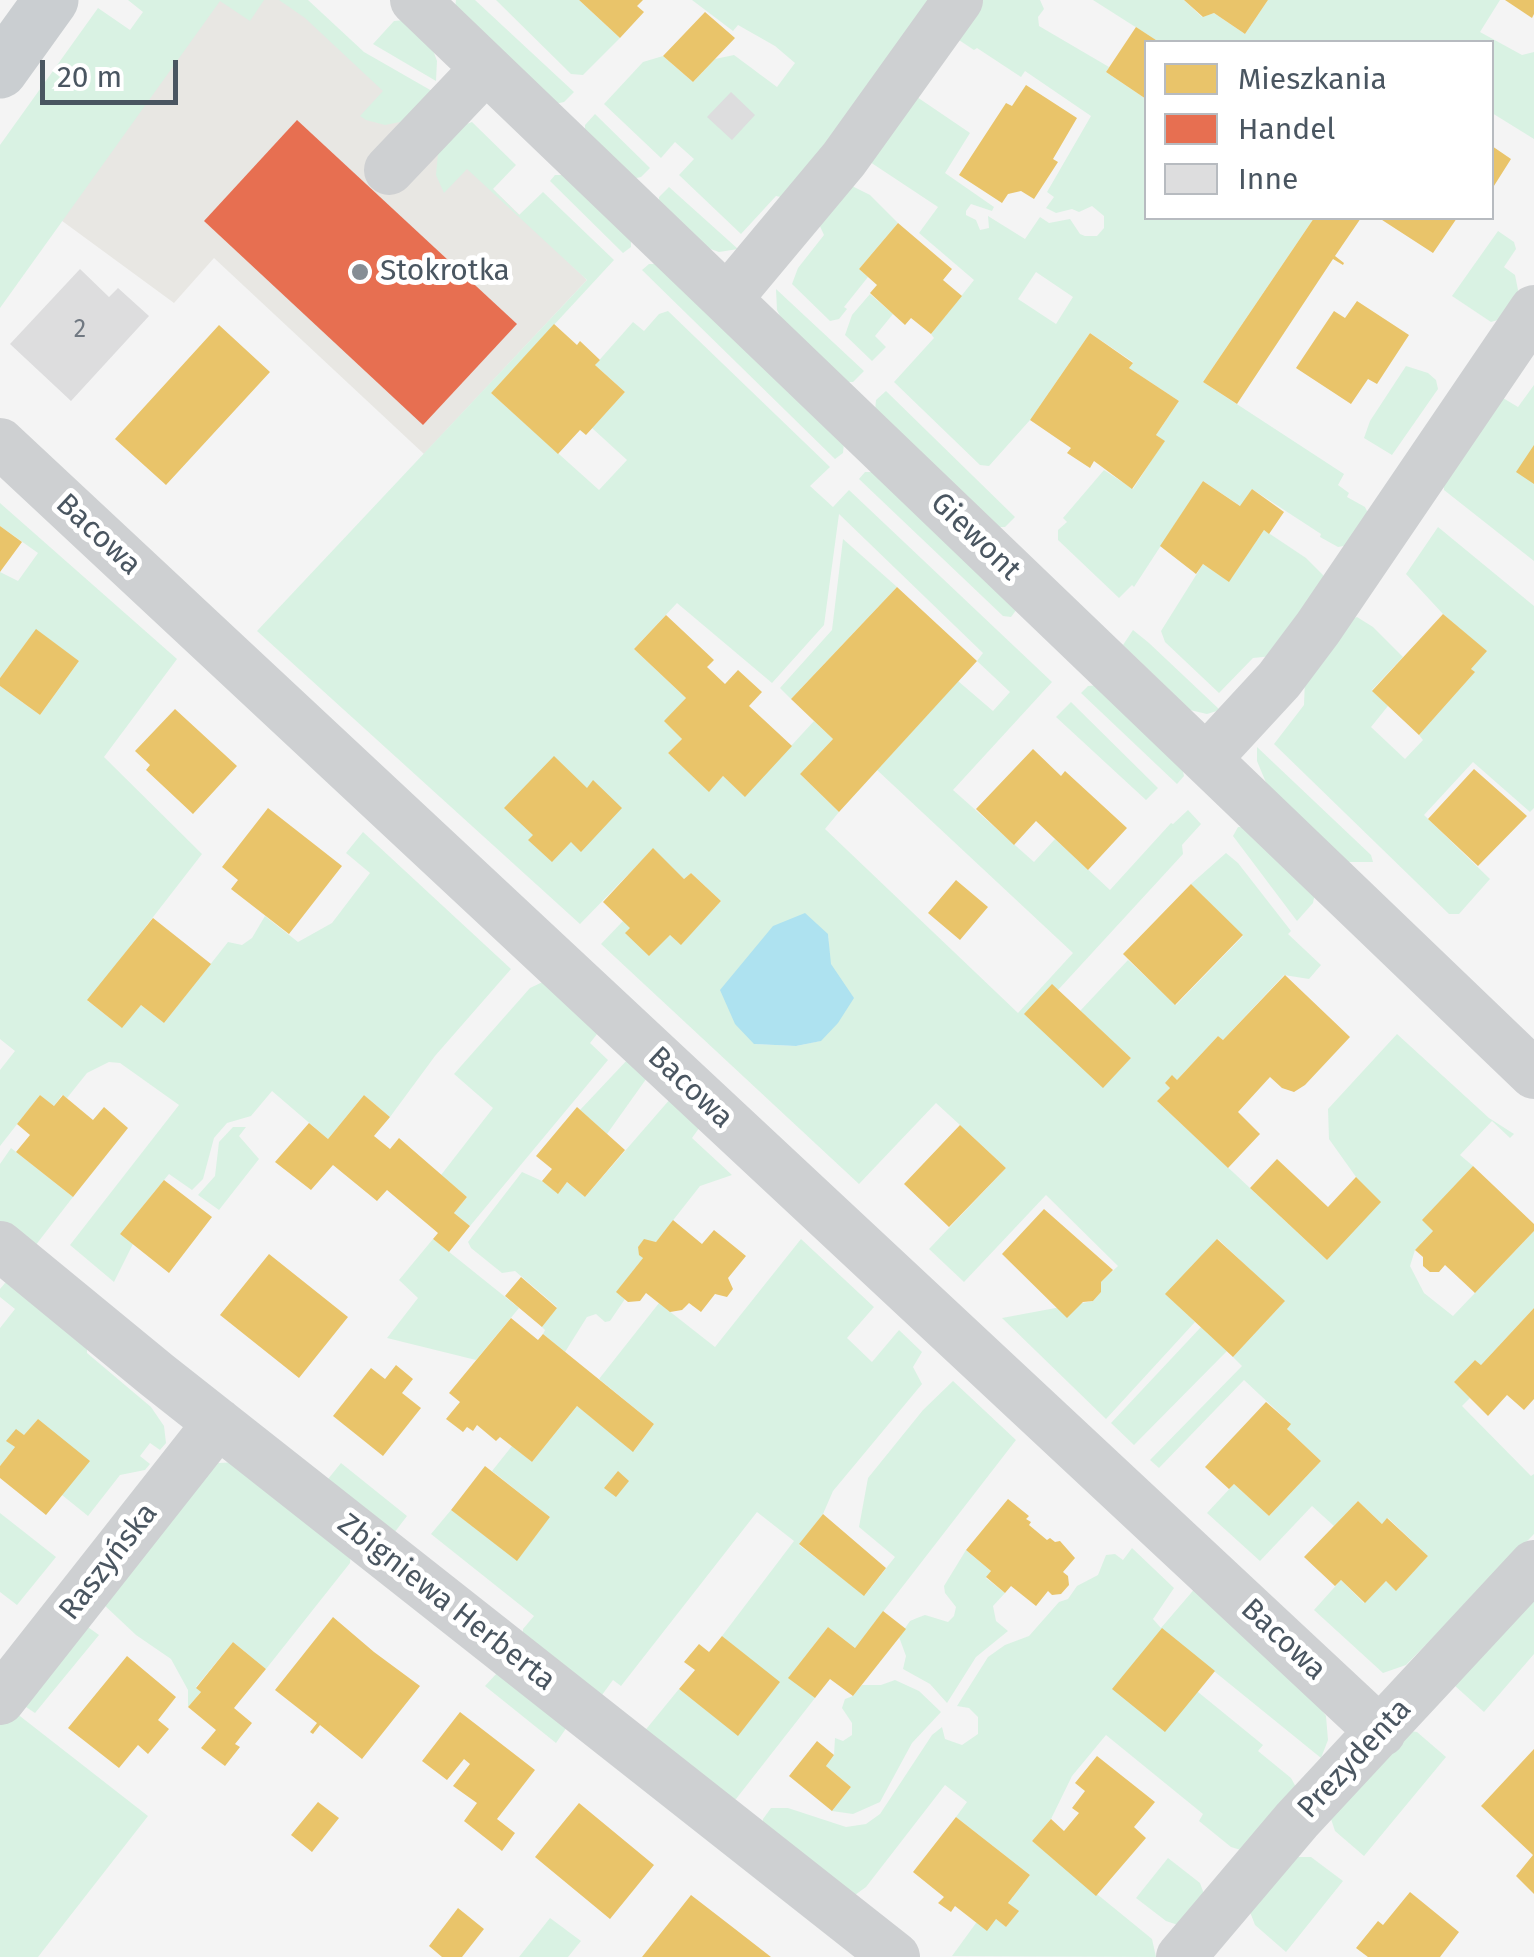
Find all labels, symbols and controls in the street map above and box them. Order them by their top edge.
scale bar [45,40,182,102]
legend [1144,40,1494,220]
text: 20 m [57,59,122,95]
text: Mieszkania [1238,61,1387,97]
text: Handel [1238,111,1335,147]
text: Inne [1238,161,1298,197]
place label: Stokrotka [380,254,510,290]
marker: Stokrotka [349,261,371,283]
house number: 2 [74,315,86,345]
street label: Giewont [923,485,1027,589]
street label: Bacowa [48,487,148,583]
street label: Bacowa [640,1040,740,1136]
street label: Raszyńska [52,1496,166,1628]
street label: Zbigniewa Herberta [330,1507,562,1699]
street label: Bacowa [1233,1592,1333,1688]
street label: Prezydenta [1291,1692,1419,1826]

